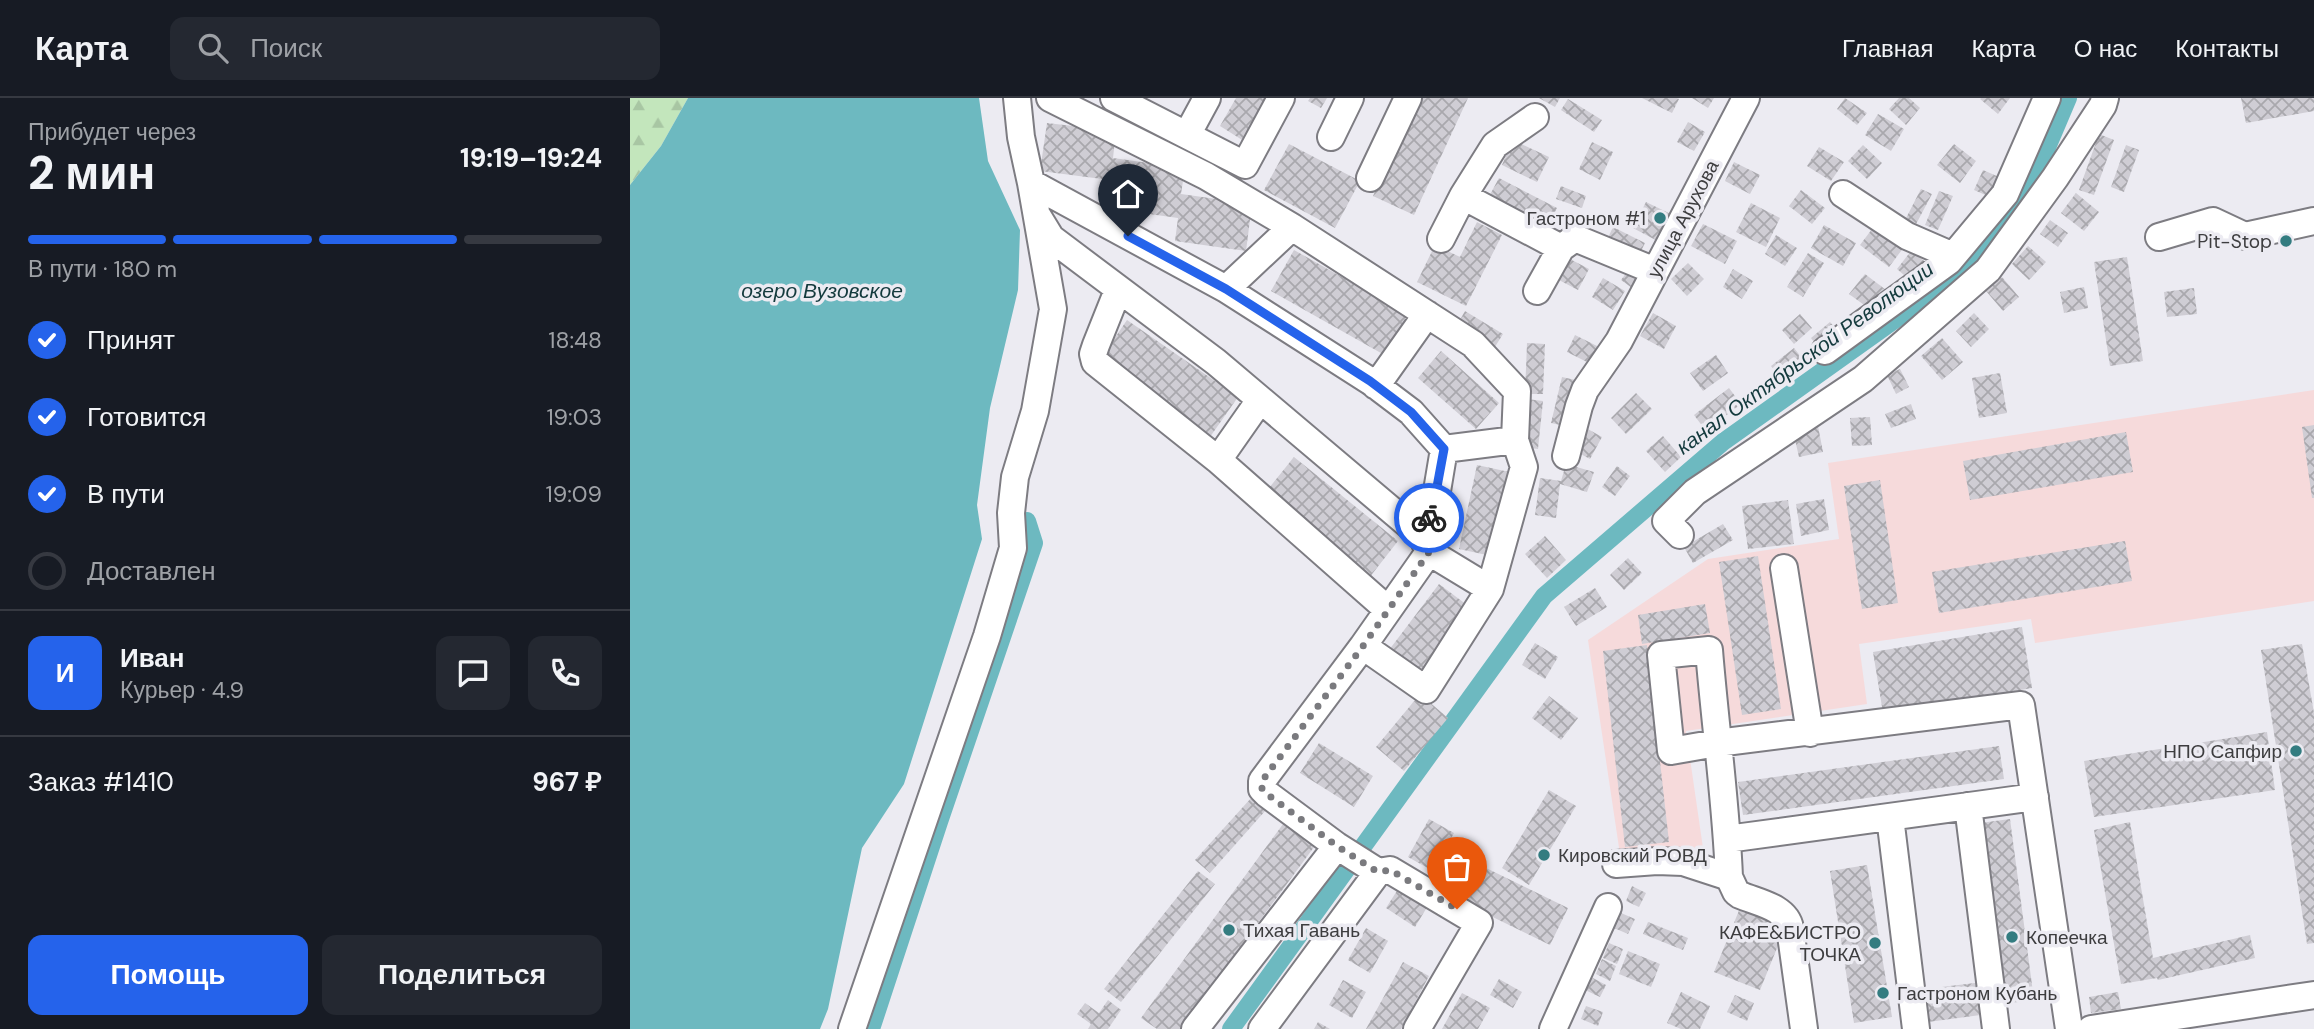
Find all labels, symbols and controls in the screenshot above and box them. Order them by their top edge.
search box [170,17,660,80]
text: Карта [35,27,128,70]
icon: search [194,29,232,67]
text: Поиск [250,31,322,65]
text: Главная [1842,33,1933,64]
text: Карта [1971,33,2036,64]
text: О нас [2074,33,2137,64]
text: Контакты [2175,33,2279,64]
text: Прибудет через [28,117,196,147]
text: 19:19–19:24 [460,141,602,175]
text: 2 мин [28,143,155,203]
street label: улица Арухова [1641,155,1725,282]
pin [1098,164,1158,236]
icon: home [1109,175,1147,213]
place label: Гастроном #1 [1526,206,1646,231]
marker: Гастроном #1 [1652,210,1668,226]
place label: Pit-Stop [2197,229,2272,254]
marker: Pit-Stop [2278,233,2294,249]
text: В пути · 180 m [28,254,177,284]
water label: канал Октябрьской Революции [1671,255,1940,461]
water label: озеро Вузовское [741,277,903,305]
icon: check [28,321,66,359]
text: Принят [87,323,175,357]
text: 18:48 [548,325,602,355]
icon: check [28,398,66,436]
text: Готовится [87,400,206,434]
text: 19:03 [546,402,602,432]
icon: check [28,475,66,513]
text: В пути [87,477,165,511]
text: 19:09 [546,479,602,509]
courier [1394,483,1464,553]
icon: bike [1410,499,1448,537]
text: Доставлен [87,554,216,588]
button: chat [436,636,510,710]
button: phone [528,636,602,710]
text: Иван [120,641,185,675]
text: И [56,656,74,690]
text: Курьер · 4.9 [120,675,244,705]
place label: НПО Сапфир [2163,739,2282,764]
marker: НПО Сапфир [2288,743,2304,759]
text: Заказ #1410 [28,765,174,799]
text: 967 ₽ [532,765,602,799]
pin [1427,837,1487,909]
place label: Кировский РОВД [1558,843,1707,868]
marker: Кировский РОВД [1536,847,1552,863]
icon: bag [1438,848,1476,886]
place label: Тихая Гавань [1243,918,1360,943]
place label: КАФЕ&БИСТРО ТОЧКА [1719,920,1861,967]
marker: Тихая Гавань [1221,922,1237,938]
place label: Копеечка [2026,925,2108,950]
marker: Копеечка [2004,929,2020,945]
button: Помощь [28,935,308,1015]
button: Поделиться [322,935,602,1015]
marker: КАФЕ&БИСТРО ТОЧКА [1867,935,1883,951]
place label: Гастроном Кубань [1897,981,2058,1006]
marker: Гастроном Кубань [1875,985,1891,1001]

